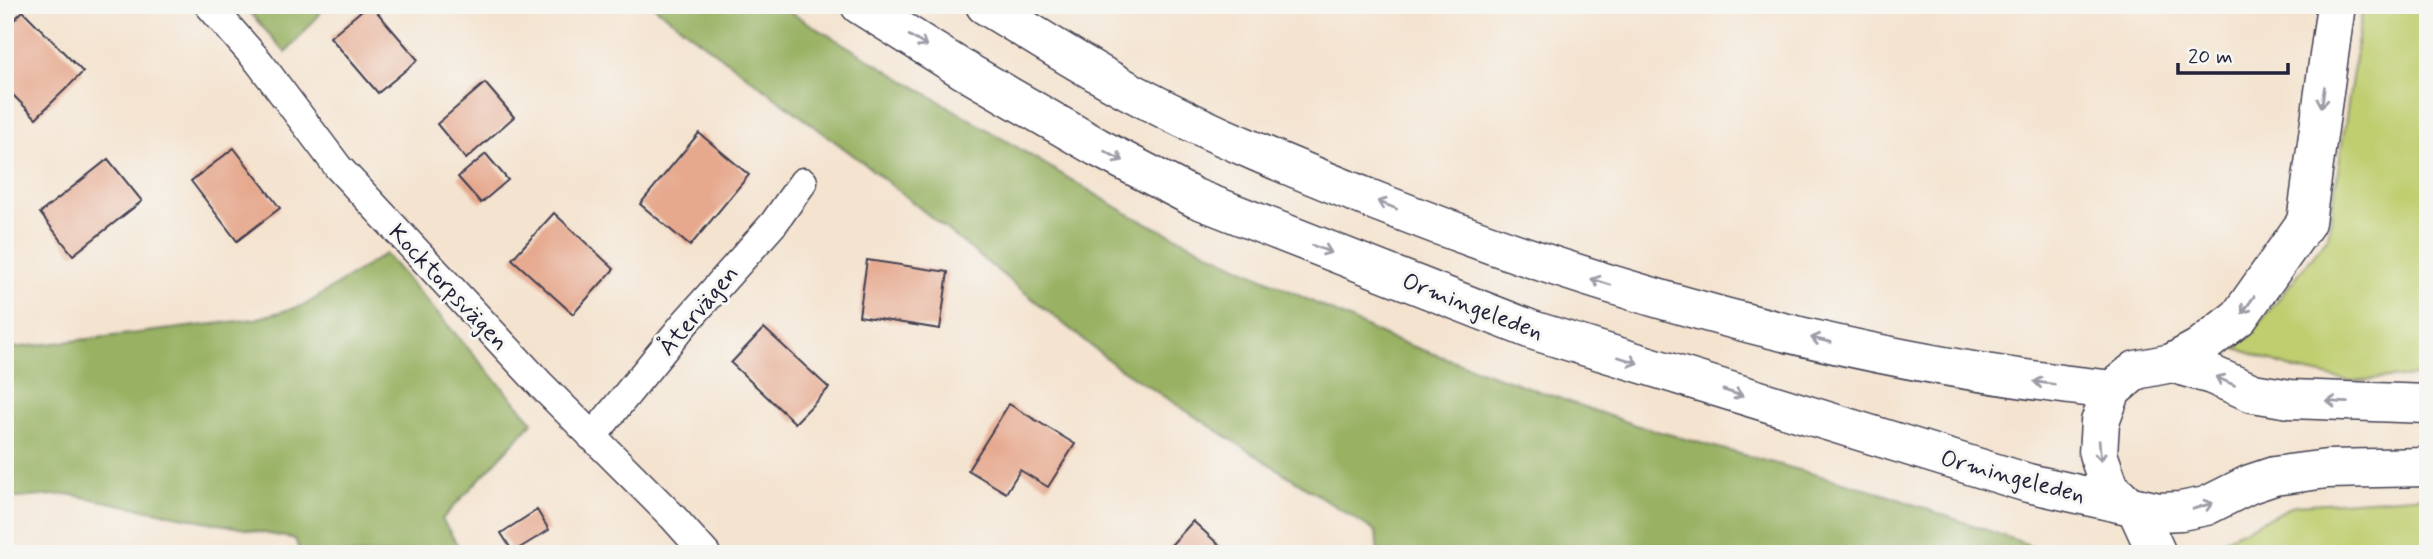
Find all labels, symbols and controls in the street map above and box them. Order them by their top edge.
scale bar [2178,32,2288,76]
one-way arrow [908,34,927,49]
text: 20 m [2188,43,2233,71]
one-way arrow [2316,85,2329,108]
one-way arrow [1103,150,1124,164]
one-way arrow [1377,198,1398,211]
street label: Kocktorpsvägen [381,218,515,358]
one-way arrow [1310,244,1332,256]
street label: Återvägen [652,259,746,363]
street label: Ormingeleden [1398,266,1547,348]
one-way arrow [1590,275,1612,288]
one-way arrow [2241,295,2255,314]
one-way arrow [1810,333,1833,346]
one-way arrow [1616,355,1638,367]
one-way arrow [2215,374,2236,387]
one-way arrow [2033,376,2056,389]
one-way arrow [1721,387,1743,400]
one-way arrow [2326,395,2349,408]
one-way arrow [2094,439,2107,462]
street label: Ormingeleden [1937,443,2088,512]
one-way arrow [2192,498,2214,511]

